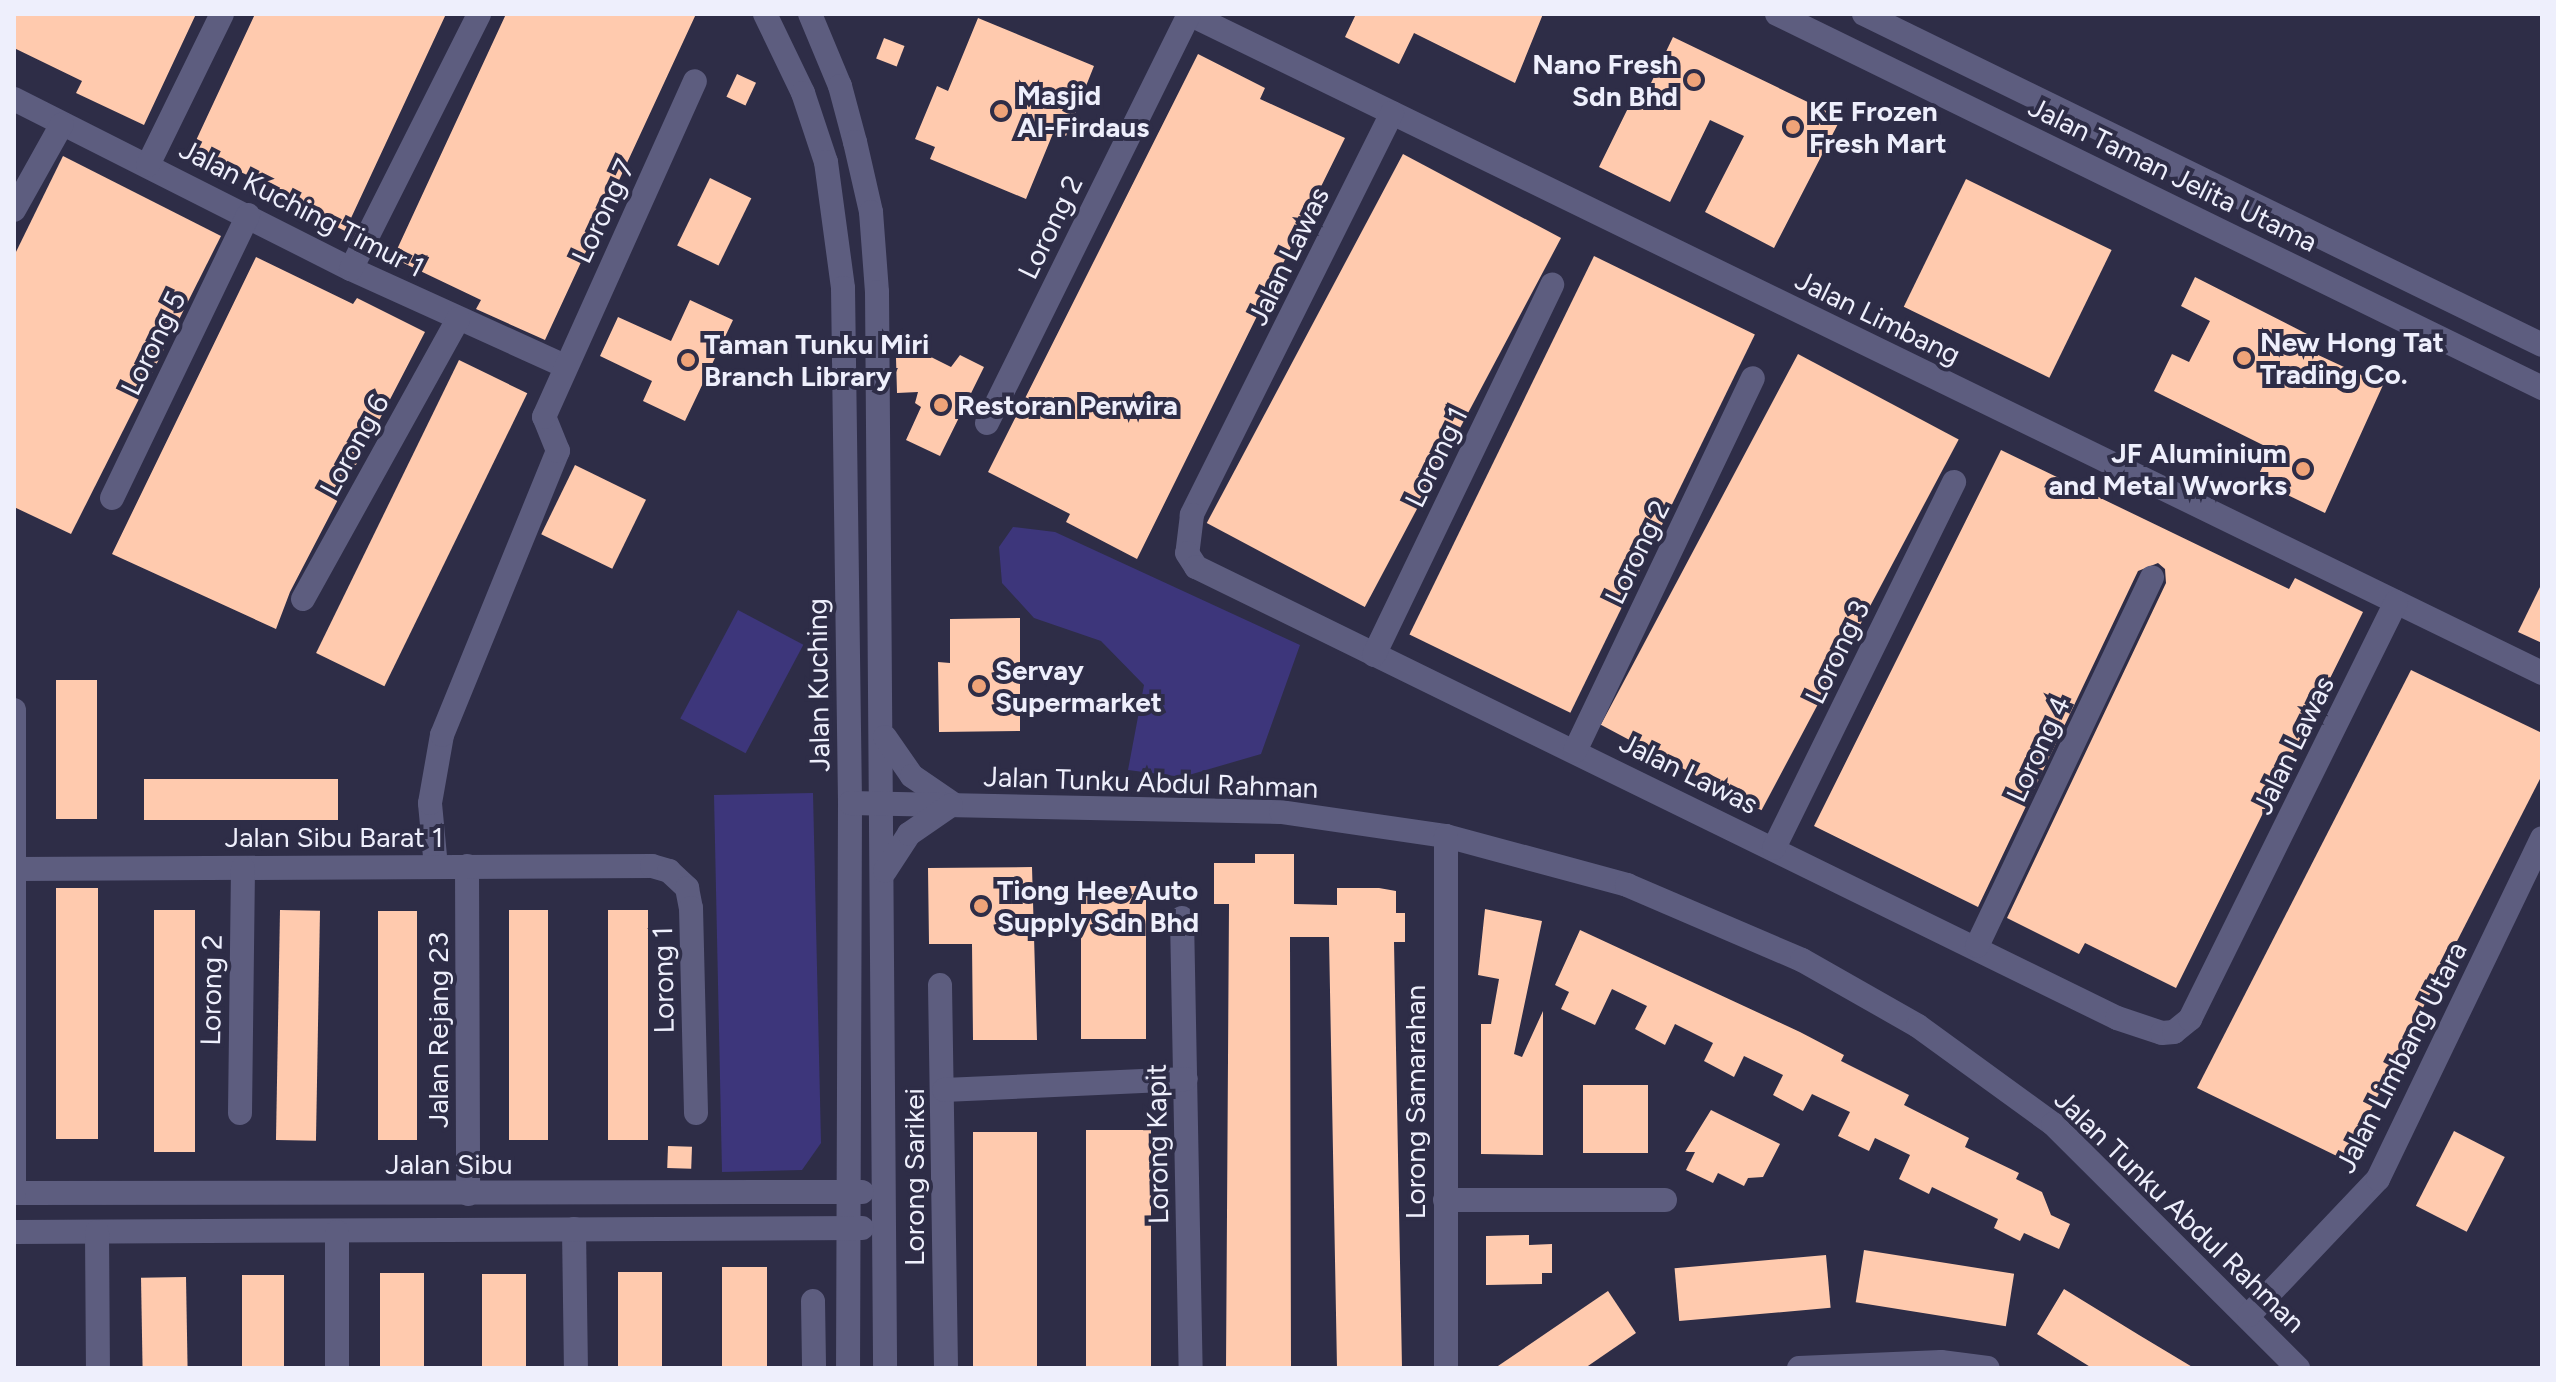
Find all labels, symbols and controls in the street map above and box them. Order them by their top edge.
place label: Nano Fresh Sdn Bhd [1532,47,1678,113]
marker: Nano Fresh Sdn Bhd [1685,71,1703,89]
place label: Masjid Al-Firdaus [1017,78,1149,144]
street label: Jalan Taman Jelita Utama [2023,89,2323,259]
place label: KE Frozen Fresh Mart [1809,94,1947,160]
marker: Masjid Al-Firdaus [992,102,1010,120]
marker: KE Frozen Fresh Mart [1784,118,1802,136]
street label: Jalan Kuching Timur 1 [174,132,430,284]
street label: Lorong 7 [564,154,642,268]
street label: Lorong 2 [1011,170,1089,284]
street label: Jalan Lawas [1240,182,1336,330]
street label: Jalan Limbang [1790,263,1966,371]
street label: Lorong 5 [113,285,193,401]
place label: New Hong Tat Trading Co. [2260,325,2444,391]
place label: Taman Tunku Miri Branch Library [704,327,929,393]
marker: New Hong Tat Trading Co. [2235,349,2253,367]
marker: Taman Tunku Miri Branch Library [679,351,697,369]
street label: Lorong 6 [312,388,396,502]
place label: Restoran Perwira [957,388,1178,422]
marker: Restoran Perwira [932,396,950,414]
street label: Lorong 1 [1397,402,1475,512]
place label: JF Aluminium and Metal Wworks [2048,436,2287,502]
marker: JF Aluminium and Metal Wworks [2294,460,2312,478]
street label: Lorong 2 [1598,495,1676,609]
street label: Lorong 3 [1798,595,1876,709]
street label: Jalan Kuching [800,598,836,772]
place label: Servay Supermarket [995,653,1162,719]
street label: Jalan Lawas [2245,671,2341,819]
marker: Servay Supermarket [970,677,988,695]
street label: Lorong 4 [1999,691,2077,807]
street label: Jalan Lawas [1615,725,1763,821]
street label: Jalan Tunku Abdul Rahman [983,759,1319,805]
street label: Jalan Sibu Barat 1 [225,820,443,854]
place label: Tiong Hee Auto Supply Sdn Bhd [997,873,1199,939]
marker: Tiong Hee Auto Supply Sdn Bhd [972,897,990,915]
street label: Lorong 1 [645,926,681,1034]
street label: Jalan Rejang 23 [421,932,455,1128]
street label: Lorong 2 [193,934,229,1046]
street label: Jalan Limbang Utara [2328,936,2474,1178]
street label: Lorong Samarahan [1398,985,1432,1219]
street label: Lorong Kapit [1139,1064,1175,1224]
street label: Jalan Tunku Abdul Rahman [2048,1083,2312,1339]
street label: Lorong Sarikei [897,1088,931,1266]
street label: Jalan Sibu [385,1147,513,1181]

